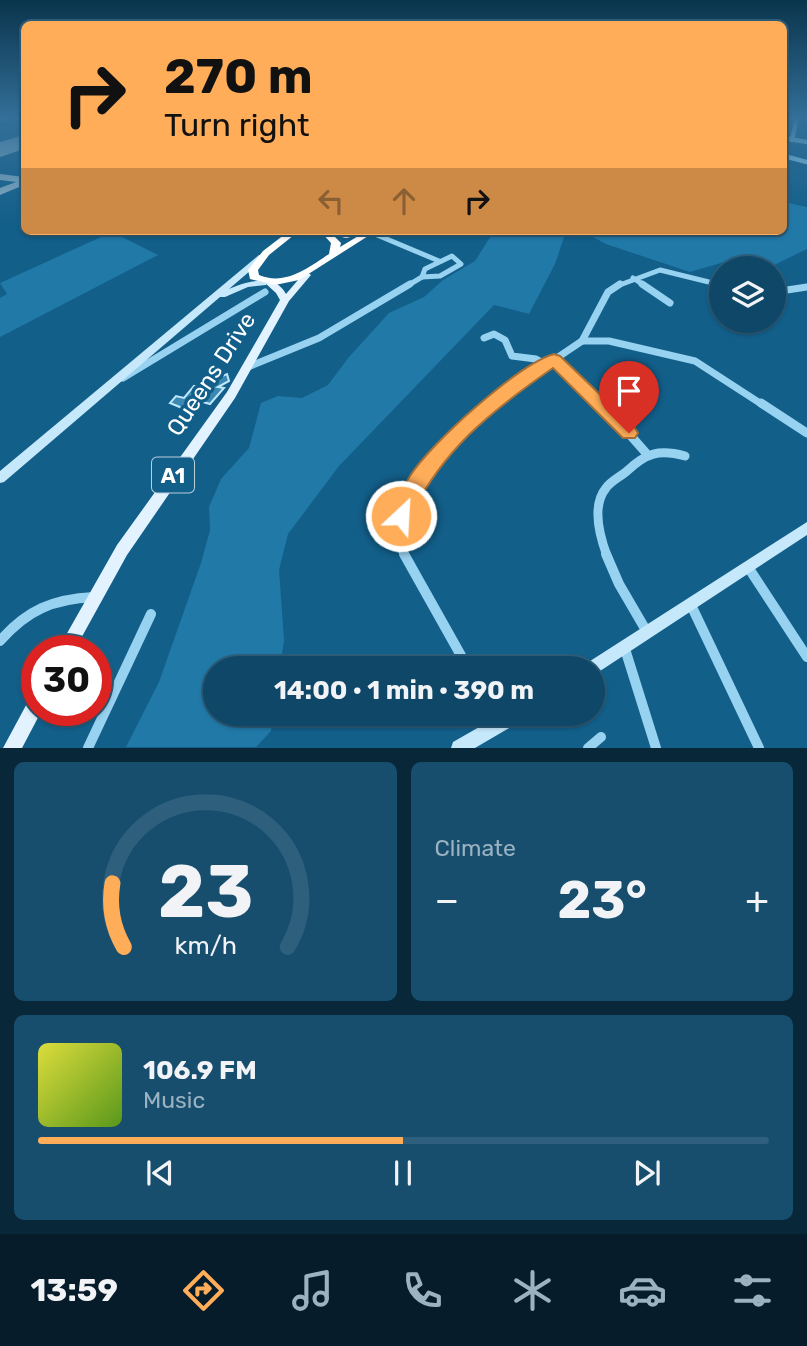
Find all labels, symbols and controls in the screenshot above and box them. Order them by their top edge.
text: 270 m [164,47,313,105]
icon: right [49,49,140,140]
text: Turn right [164,106,309,144]
icon: left [312,182,350,220]
icon: ahead [385,182,423,220]
icon: right [458,182,496,220]
map controls [709,256,786,333]
button: layers [709,256,786,333]
street label: Queens Drive [161,307,261,441]
pin [599,361,659,433]
icon: arrive [610,372,648,410]
road number: A1 [152,458,194,492]
position arrow [364,479,438,553]
speed limit sign: 30 [21,635,112,726]
text: 14:00 · 1 min · 390 m [274,675,534,706]
text: Climate [435,834,516,862]
text: 23 [158,850,253,936]
text: 23° [558,869,647,931]
text: − [435,877,459,923]
text: + [745,877,769,923]
text: km/h [174,931,236,960]
text: 106.9 FM [143,1055,257,1086]
text: Music [143,1086,205,1114]
icon: previous [141,1154,179,1192]
icon: pause [384,1154,422,1192]
icon: next [628,1154,666,1192]
icon: directions [179,1266,228,1315]
icon: music [288,1266,337,1315]
icon: phone [398,1266,447,1315]
icon: climate [508,1266,557,1315]
icon: car [618,1266,667,1315]
icon: filters [728,1266,777,1315]
text: 13:59 [30,1271,118,1309]

